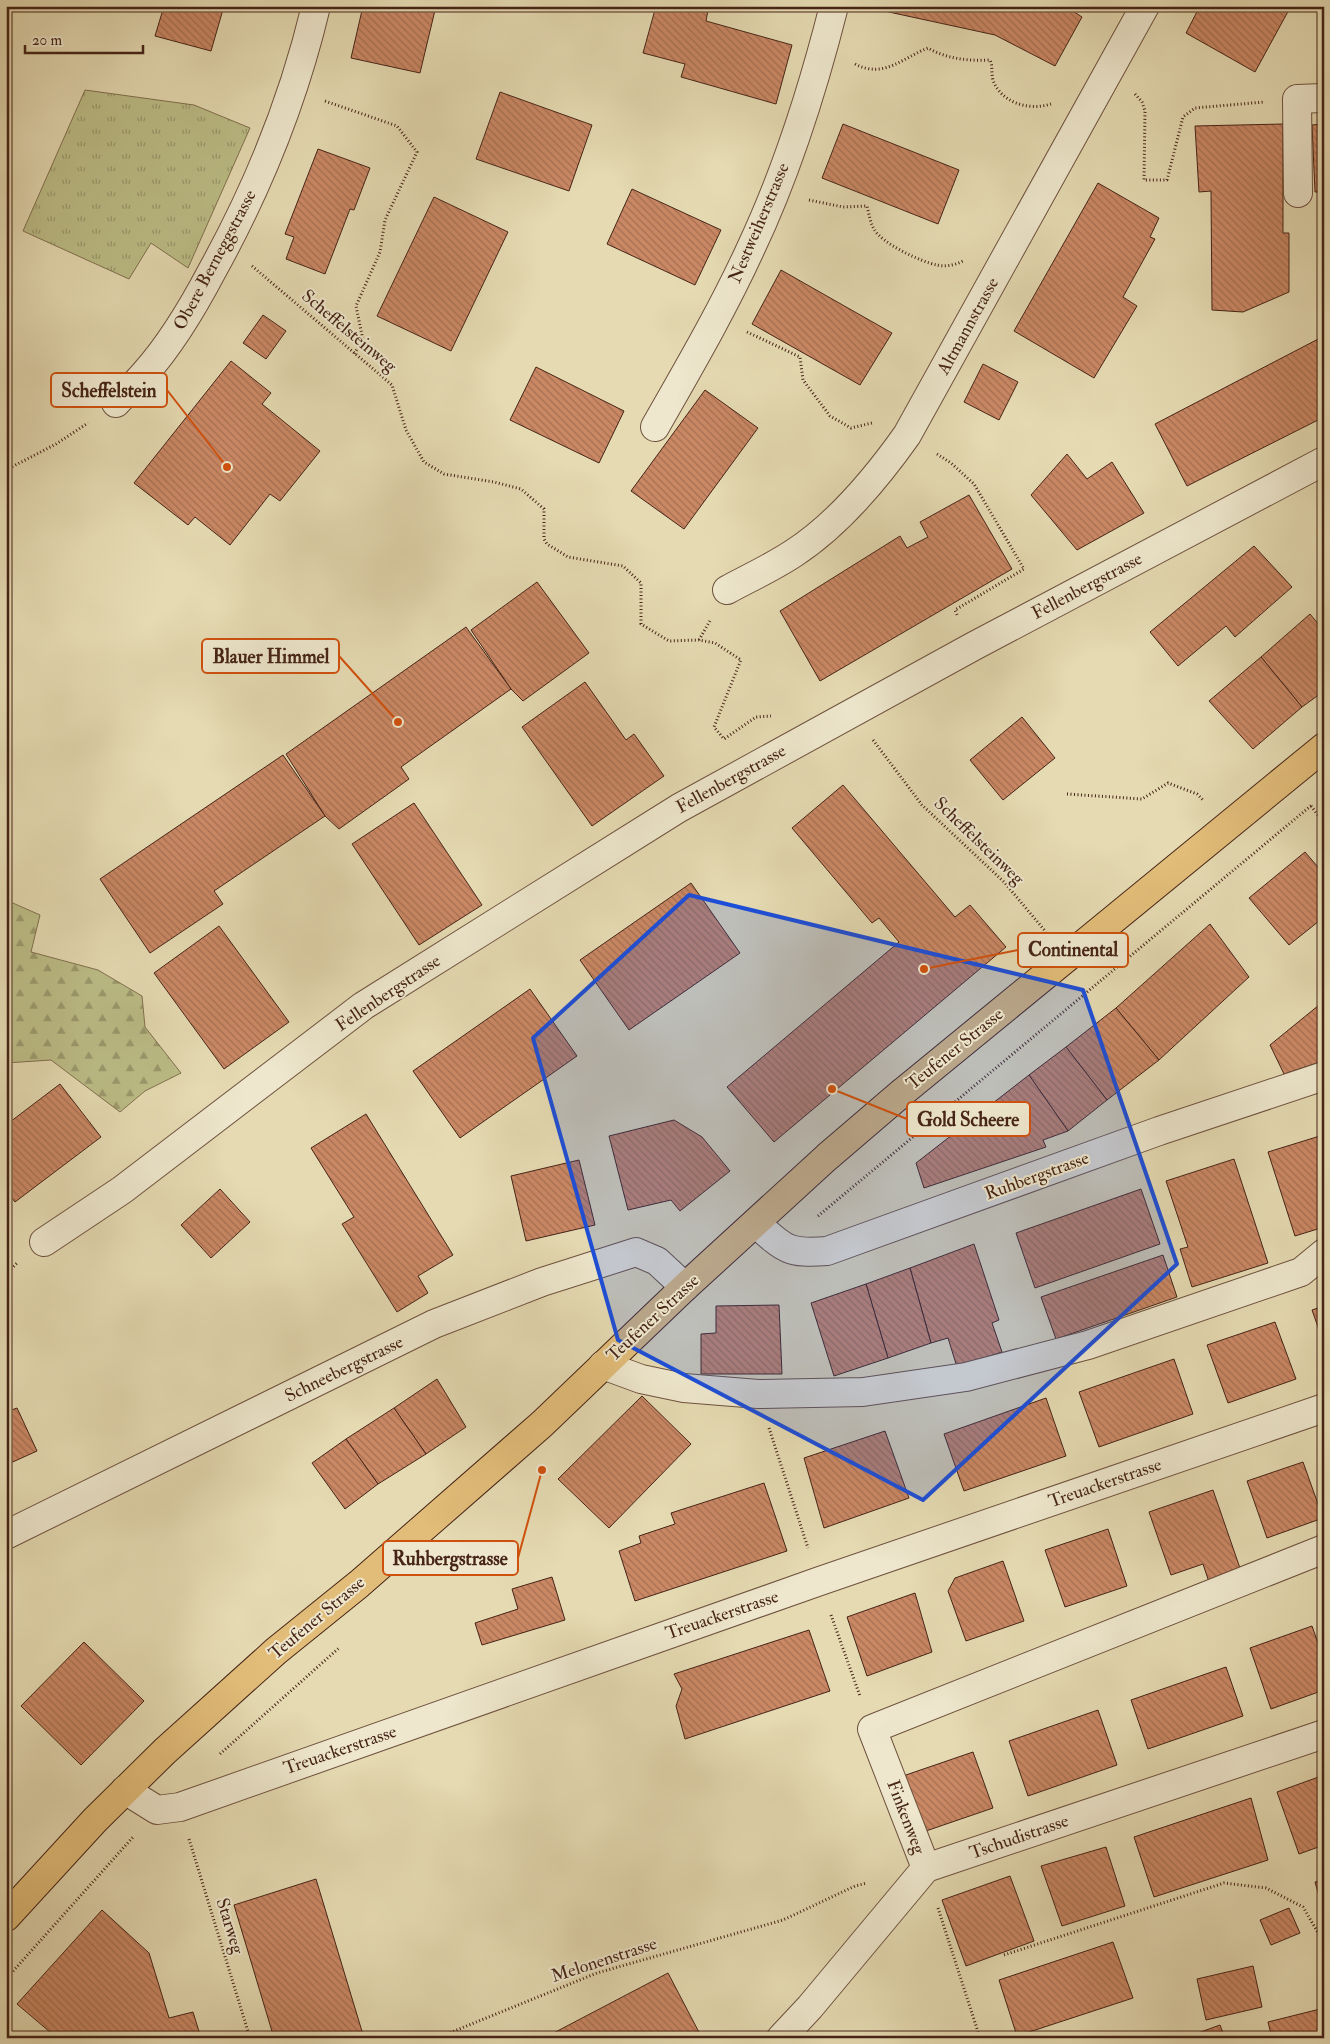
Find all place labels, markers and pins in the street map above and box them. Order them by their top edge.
callout: Scheffelstein [51,373,167,407]
callout: Blauer Himmel [202,639,339,673]
callout: Continental [1018,933,1128,967]
callout: Gold Scheere [907,1102,1030,1136]
callout: Ruhbergstrasse [383,1541,518,1575]

